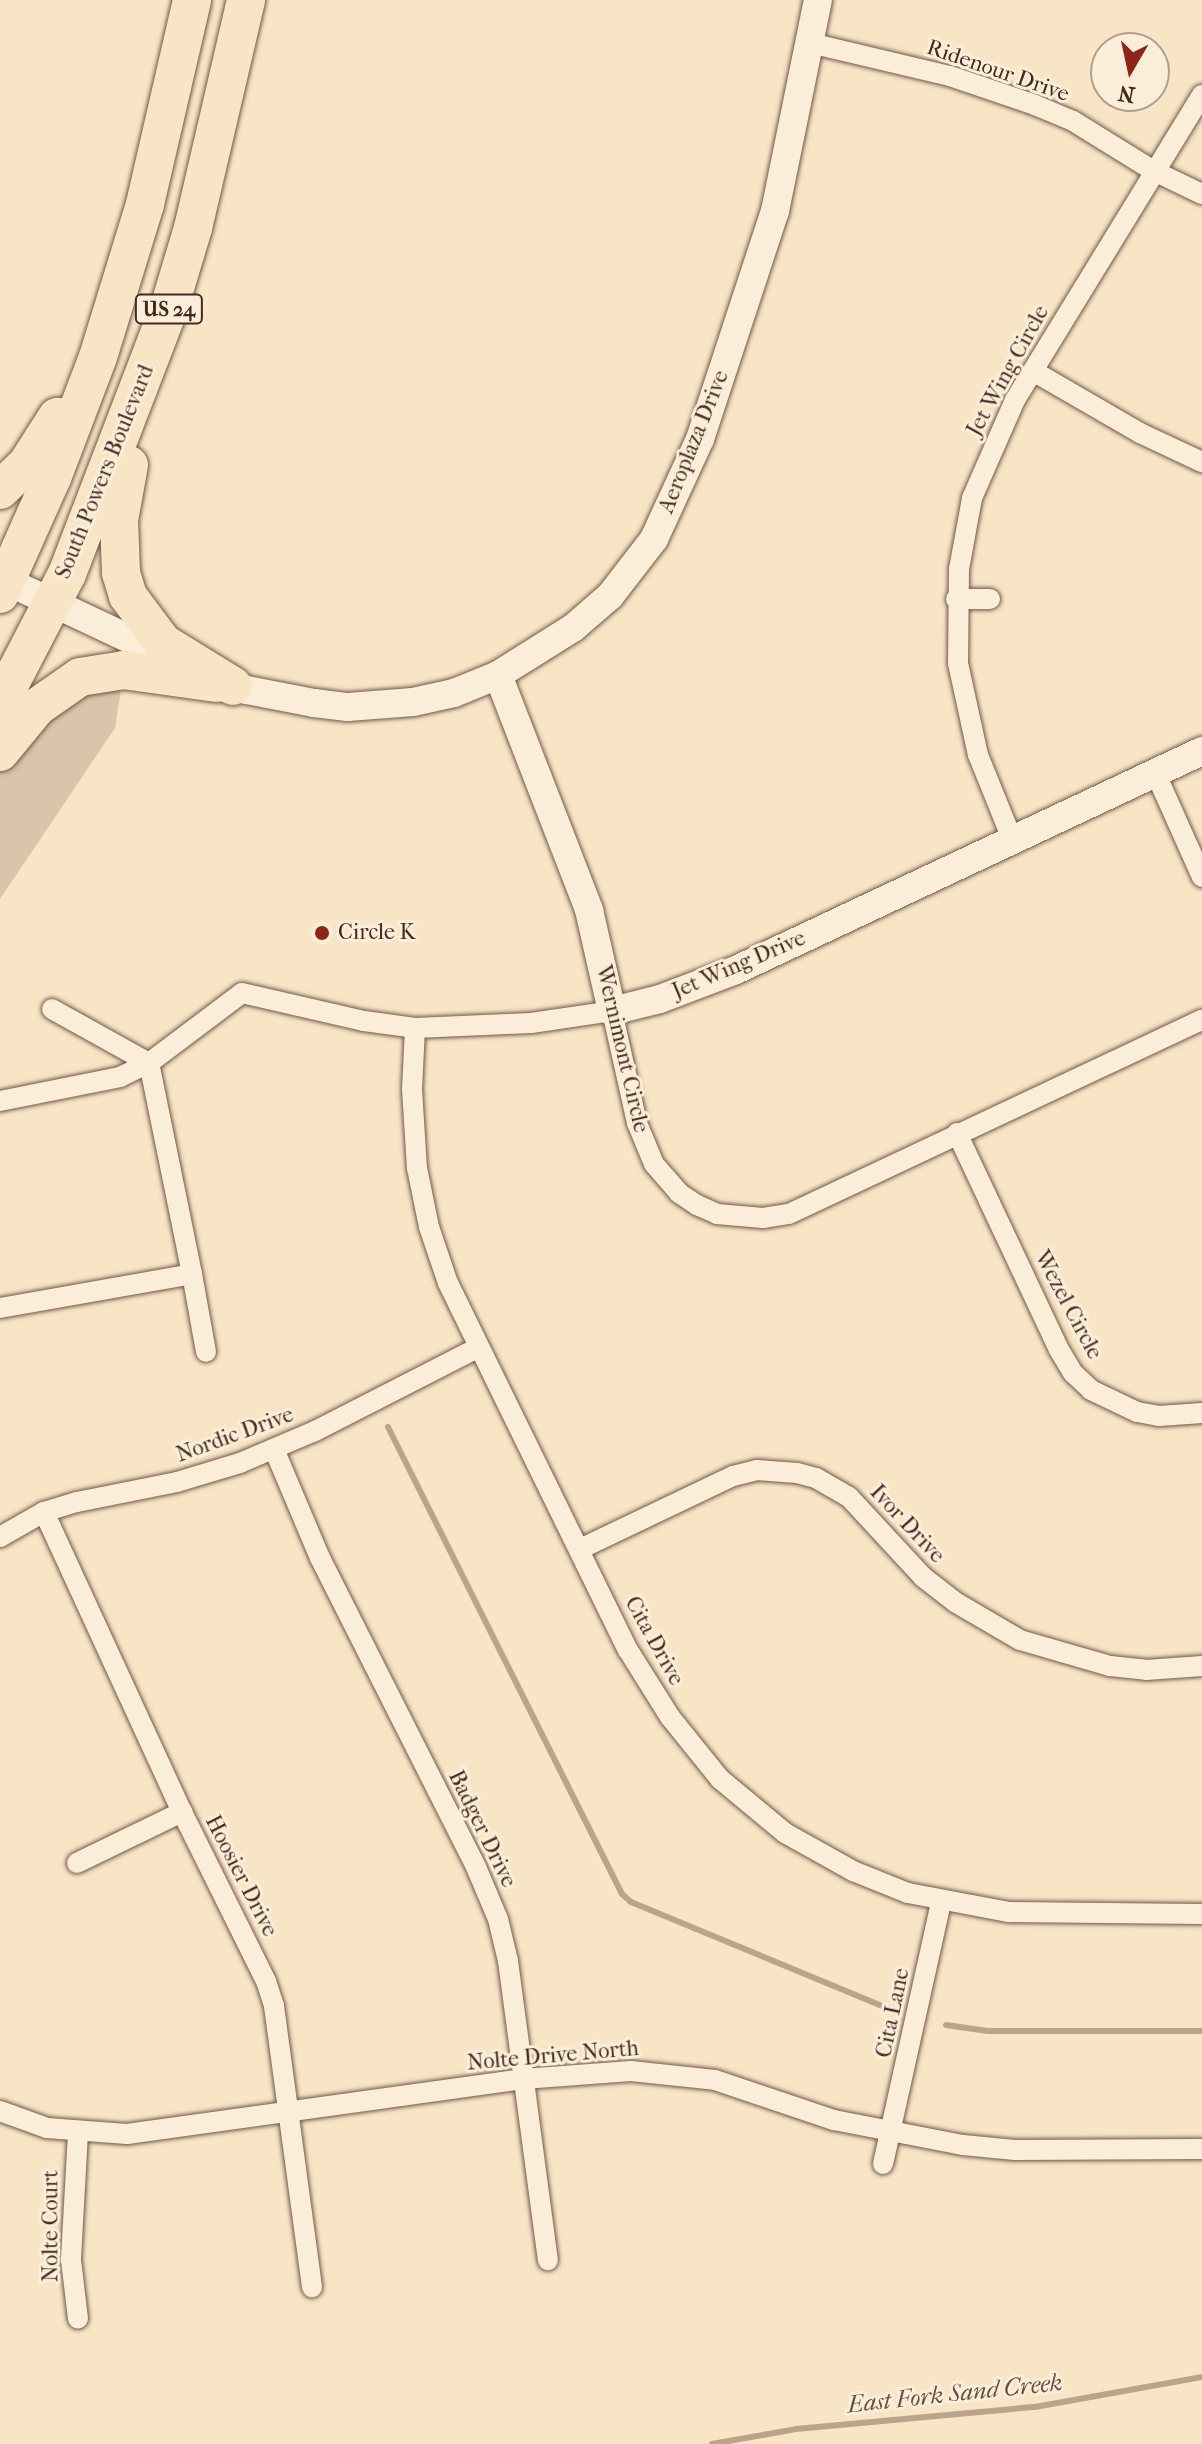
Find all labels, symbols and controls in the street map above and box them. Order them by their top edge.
north arrow [1090,32,1170,112]
street label: Ridenour Drive [923,34,1073,108]
text: N [1116,80,1137,108]
road number: US 24 [133,293,205,325]
street label: Jet Wing Circle [961,301,1055,441]
street label: South Powers Boulevard [50,361,160,583]
street label: Aeroplaza Drive [653,367,735,517]
place label: Circle K [338,920,416,946]
marker: Circle K [313,924,331,942]
street label: Jet Wing Drive [668,925,810,1005]
street label: Wernimont Circle [590,963,654,1135]
street label: Wezel Circle [1028,1246,1108,1364]
street label: Nordic Drive [173,1402,297,1468]
street label: Ivor Drive [864,1479,950,1569]
street label: Cita Drive [619,1592,689,1690]
street label: Badger Drive [442,1766,522,1892]
street label: Hoosier Drive [199,1811,283,1941]
street label: Cita Lane [871,1966,915,2060]
street label: Nolte Drive North [466,2035,640,2077]
street label: Nolte Court [38,2170,64,2282]
water label: East Fork Sand Creek [846,2368,1064,2420]

